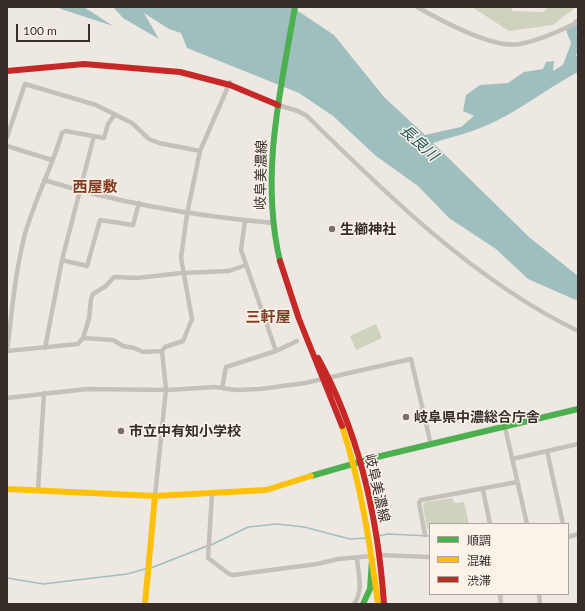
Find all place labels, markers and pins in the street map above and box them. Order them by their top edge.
place label: 生櫛神社 [340,221,396,237]
marker: 生櫛神社 [327,224,337,234]
place label: 岐阜県中濃総合庁舎 [414,409,540,425]
marker: 岐阜県中濃総合庁舎 [401,412,411,422]
place label: 市立中有知小学校 [129,423,241,439]
marker: 市立中有知小学校 [116,426,126,436]

